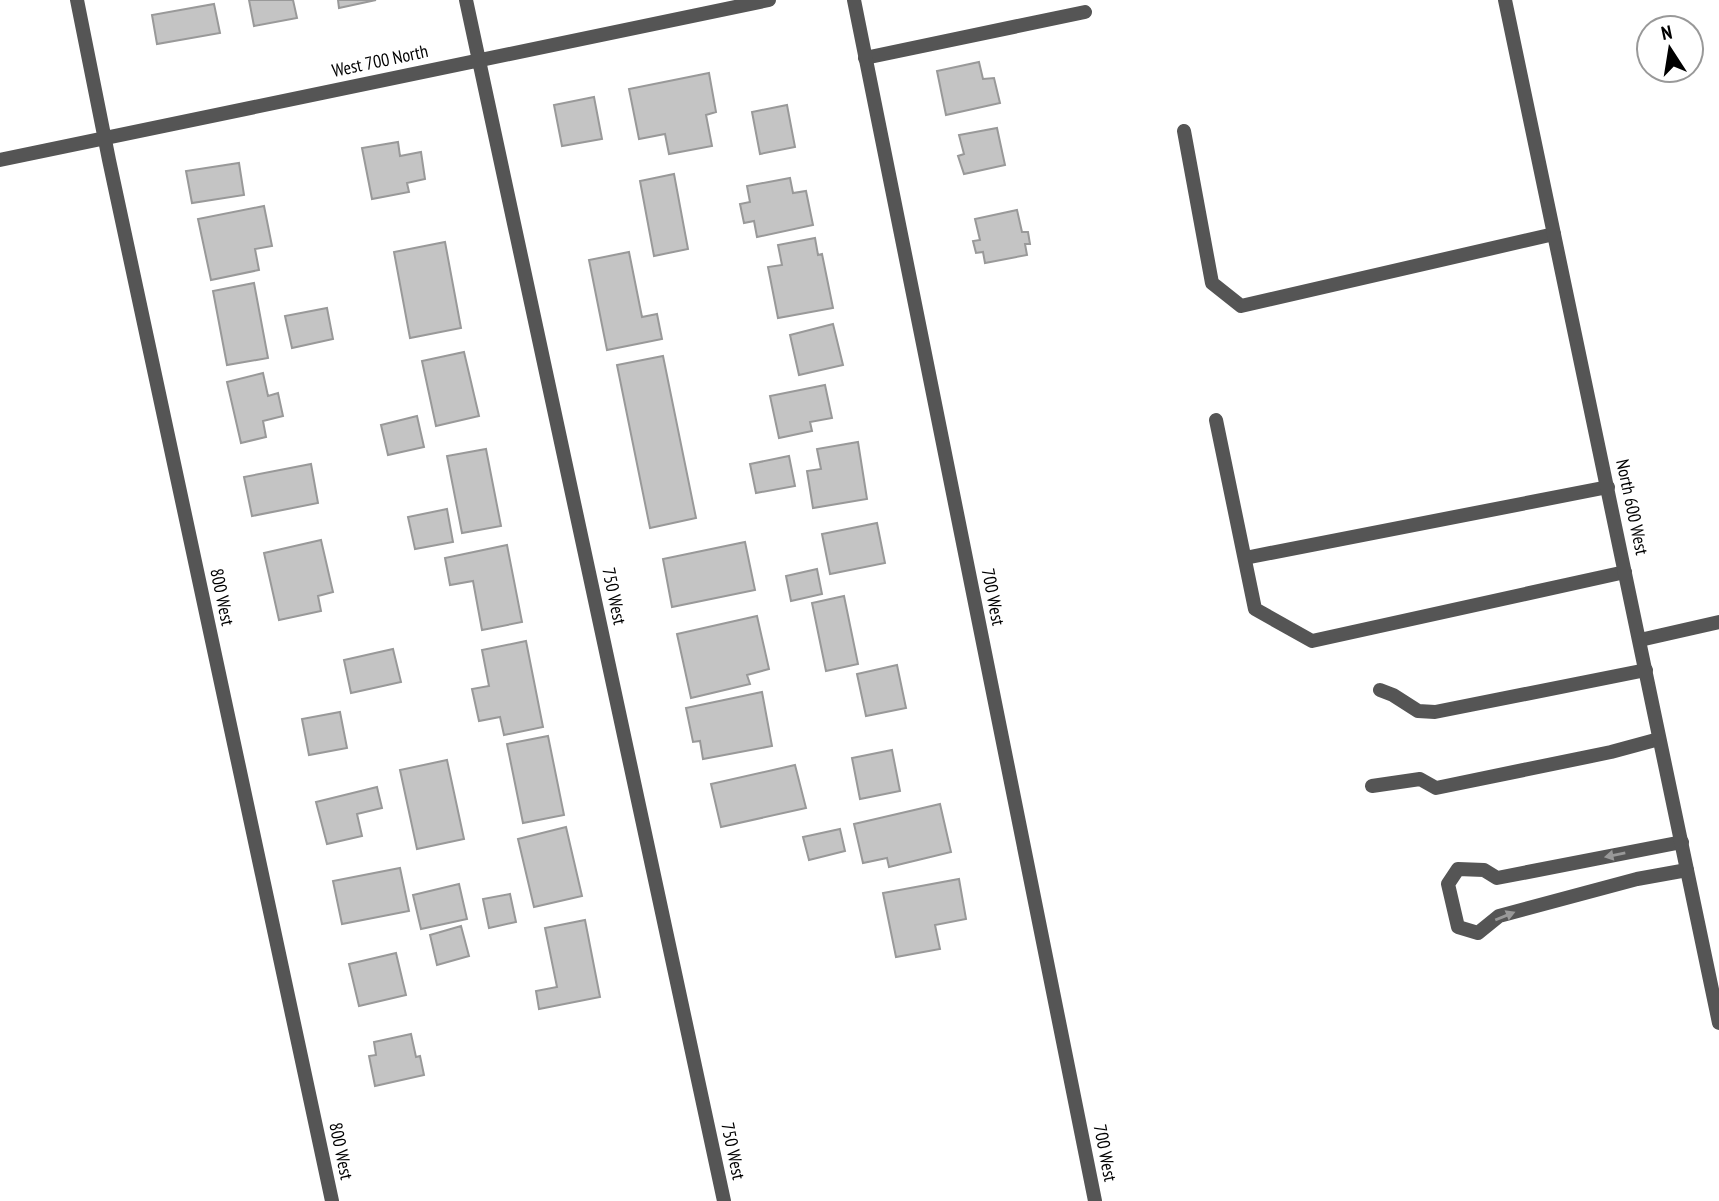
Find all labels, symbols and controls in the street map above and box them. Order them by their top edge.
north arrow [1635,14,1705,84]
text: N [1659,20,1674,45]
street label: West 700 North [330,39,430,82]
street label: North 600 West [1611,457,1654,557]
street label: 750 West [597,565,632,627]
street label: 800 West [205,566,240,628]
street label: 700 West [977,566,1010,627]
one-way arrow [1604,850,1626,861]
one-way arrow [1495,910,1516,921]
street label: 800 West [324,1120,359,1182]
street label: 750 West [716,1120,751,1182]
street label: 700 West [1089,1122,1122,1183]

